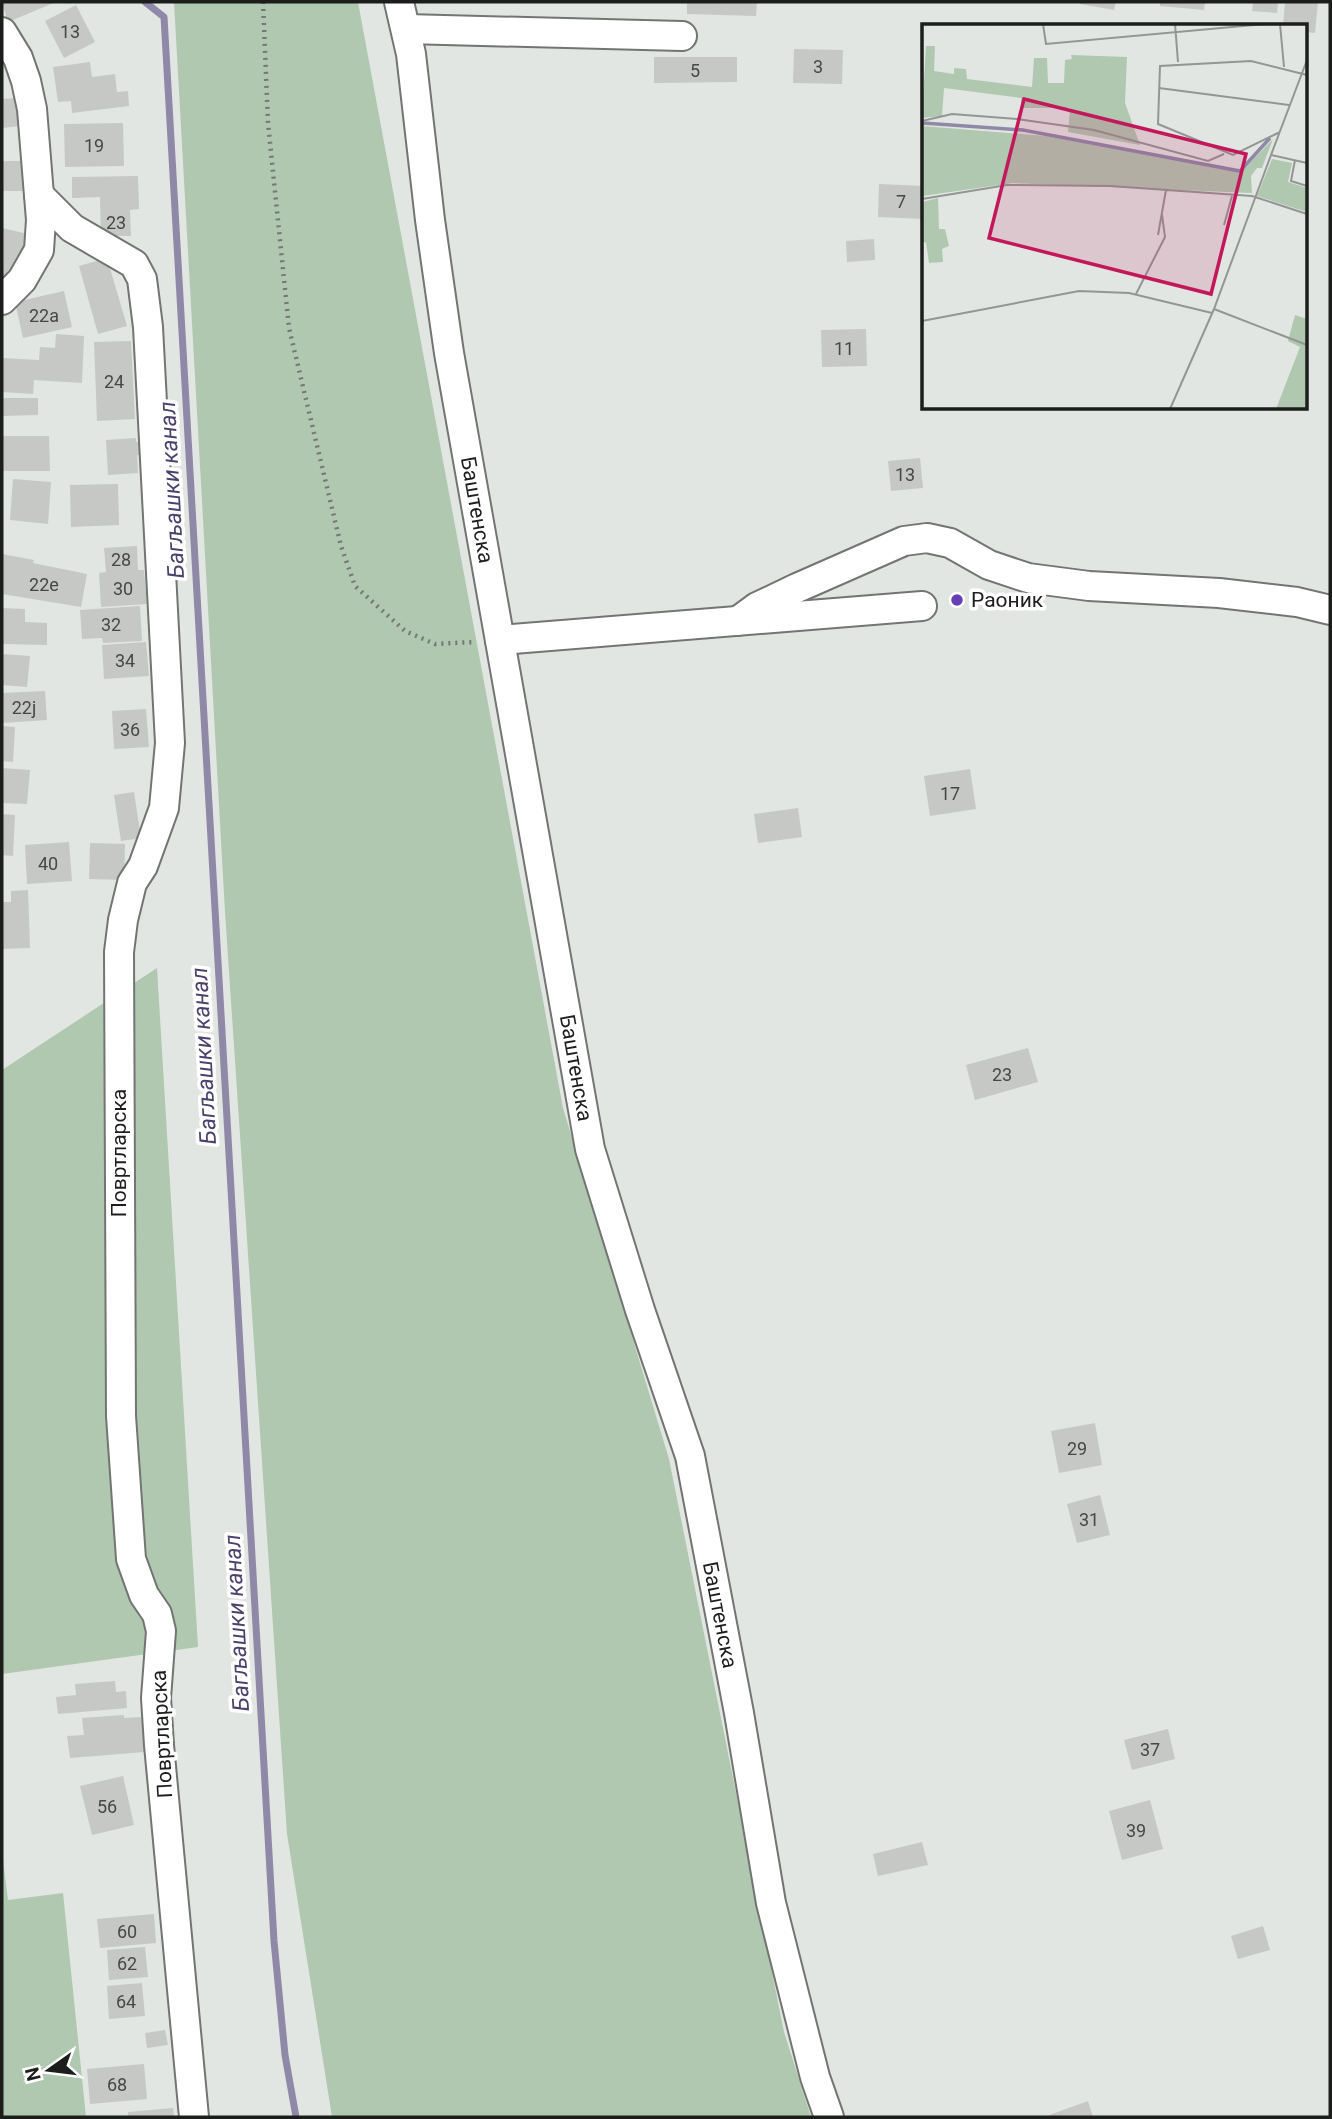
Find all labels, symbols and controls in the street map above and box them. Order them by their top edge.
house number: 13 [60,21,80,42]
inset map [922,24,1308,410]
house number: 3 [813,56,823,77]
house number: 5 [690,60,700,81]
house number: 19 [84,135,104,156]
house number: 7 [896,191,906,212]
house number: 23 [106,212,126,233]
house number: 22a [29,305,59,326]
house number: 11 [834,338,854,359]
house number: 24 [104,371,124,392]
water label: Багљашки канал [154,401,190,579]
street label: Баштенска [456,455,498,565]
house number: 13 [895,464,915,485]
house number: 28 [111,549,131,570]
house number: 22e [29,574,59,595]
house number: 30 [113,578,133,599]
place label: Раоник [971,588,1044,612]
marker: Раоник [949,592,965,608]
house number: 32 [101,614,121,635]
house number: 34 [115,650,135,671]
house number: 22j [12,697,36,718]
house number: 36 [120,719,140,740]
house number: 17 [940,783,960,804]
house number: 40 [38,853,58,874]
water label: Багљашки канал [186,967,222,1145]
street label: Баштенска [555,1013,597,1123]
house number: 23 [992,1064,1012,1085]
street label: Повртларска [107,1089,131,1217]
house number: 29 [1067,1438,1087,1459]
house number: 31 [1079,1509,1099,1530]
water label: Багљашки канал [219,1534,255,1712]
street label: Баштенска [698,1560,742,1670]
street label: Повртларска [147,1669,177,1799]
house number: 37 [1140,1739,1160,1760]
house number: 56 [97,1796,117,1817]
house number: 39 [1126,1820,1146,1841]
house number: 60 [117,1921,137,1942]
house number: 62 [117,1953,137,1974]
house number: 64 [116,1991,136,2012]
north arrow [14,2035,84,2105]
text: N [20,2065,46,2083]
house number: 68 [107,2074,127,2095]

